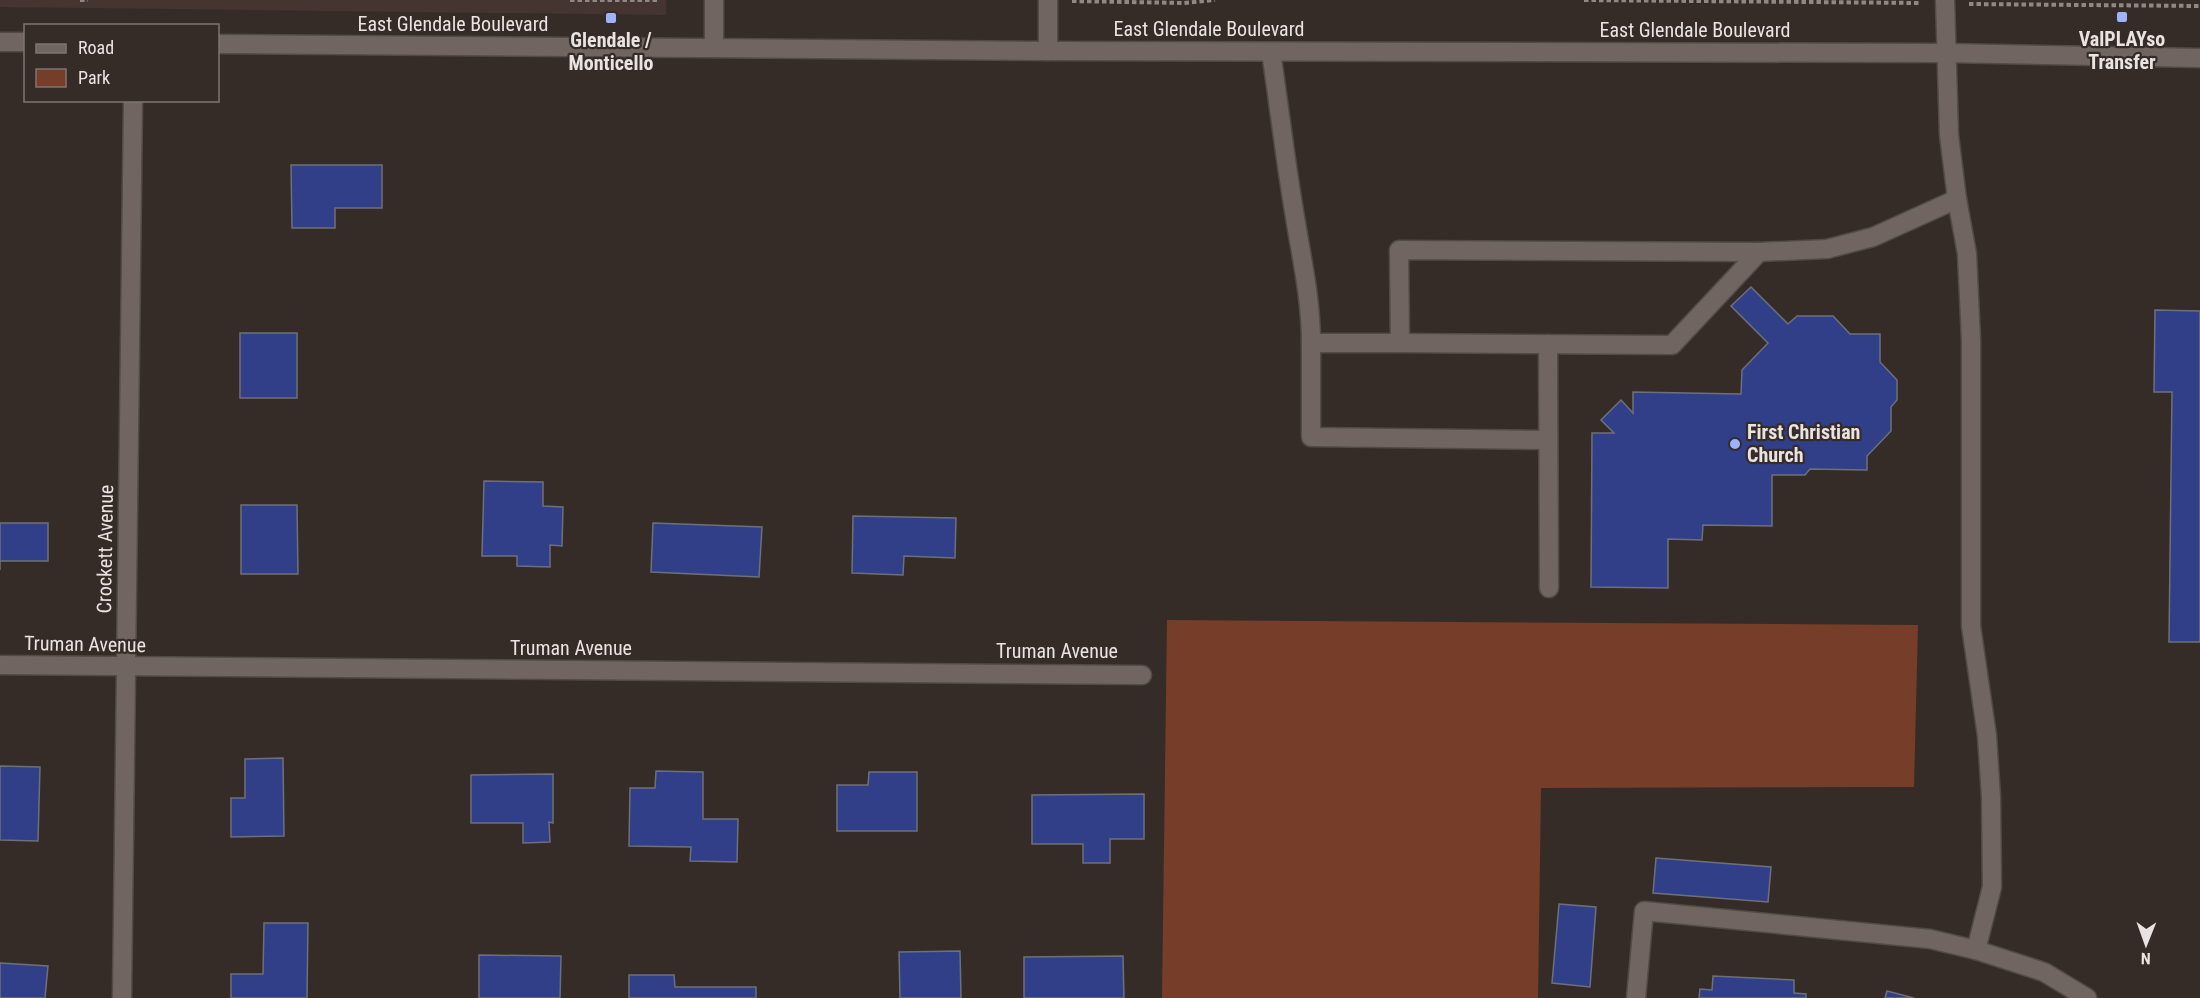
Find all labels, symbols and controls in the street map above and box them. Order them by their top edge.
marker: ValPLAYso Transfer [2115,10,2129,24]
marker: Glendale / Monticello [604,11,618,25]
street label: East Glendale Boulevard [358,12,548,36]
street label: East Glendale Boulevard [1114,17,1304,41]
street label: East Glendale Boulevard [1600,18,1790,42]
legend [24,24,219,102]
place label: ValPLAYso Transfer [2079,27,2165,74]
place label: Glendale / Monticello [569,28,654,75]
text: Road [78,37,114,58]
text: Park [78,67,110,88]
place label: First Christian Church [1747,420,1860,467]
marker: First Christian Church [1728,437,1742,451]
street label: Crockett Avenue [92,484,118,614]
street label: Truman Avenue [24,631,146,657]
street label: Truman Avenue [510,636,632,660]
street label: Truman Avenue [996,639,1118,663]
north arrow [2116,914,2176,974]
text: N [2141,949,2151,968]

